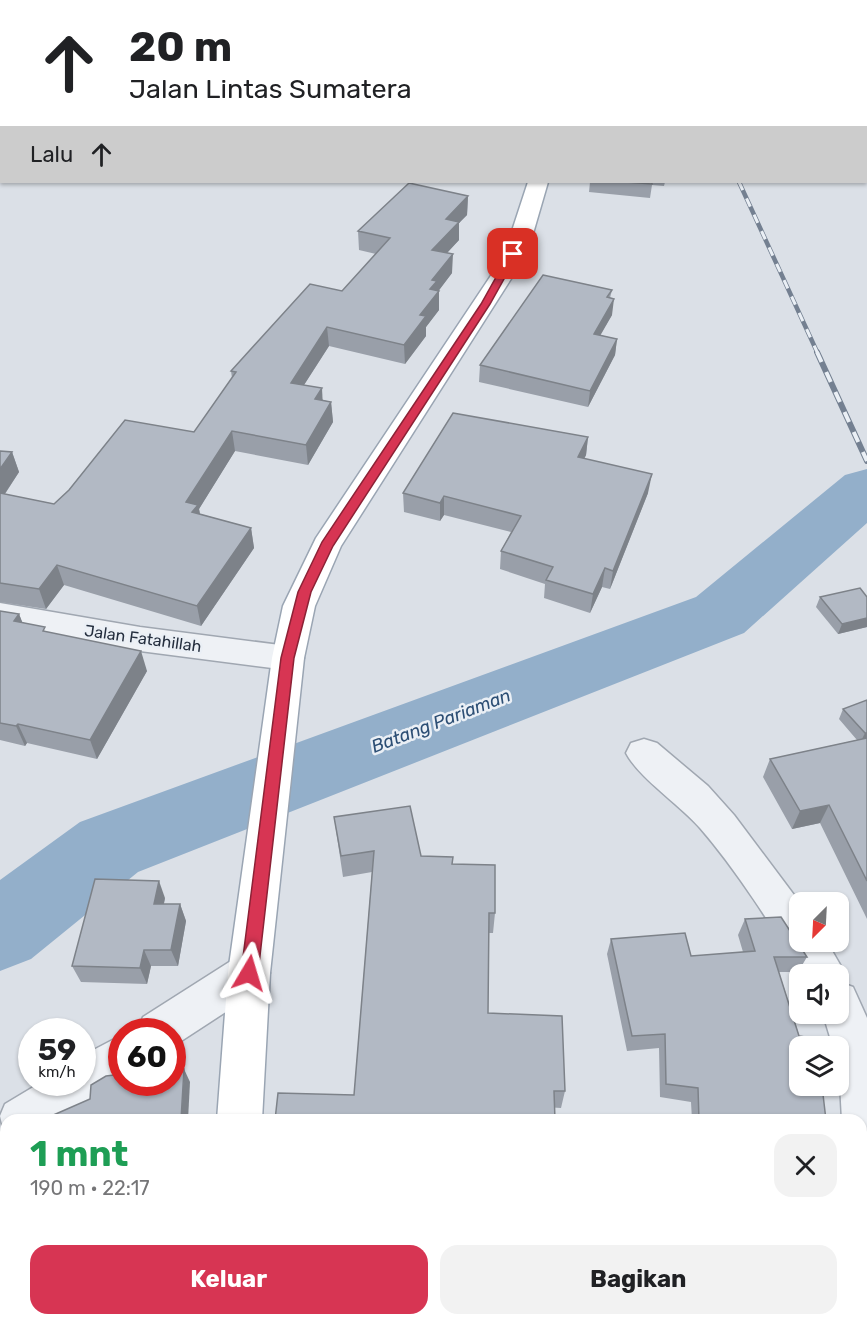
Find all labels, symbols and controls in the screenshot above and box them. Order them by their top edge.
text: 20 m [129,22,232,72]
icon: ahead [30,24,108,102]
text: Jalan Lintas Sumatera [129,73,412,105]
icon: ahead [85,138,118,171]
text: Lalu [30,141,73,168]
pin [487,228,538,279]
icon: arrive [496,237,529,270]
street label: Jalan Fatahillah [83,621,203,656]
water label: Batang Pariaman [368,684,514,758]
north arrow [789,892,849,952]
map controls [789,892,849,1096]
position arrow [217,941,281,1005]
button: sound [789,964,849,1024]
speed limit sign: 60 [108,1018,186,1096]
text: 59 [38,1032,76,1068]
button: layers [789,1036,849,1096]
text: km/h [38,1063,76,1081]
text: 1 mnt [30,1132,128,1175]
button: close [774,1134,837,1197]
text: 190 m · 22:17 [30,1176,150,1200]
button: Keluar [30,1245,428,1314]
button: Bagikan [440,1245,837,1314]

